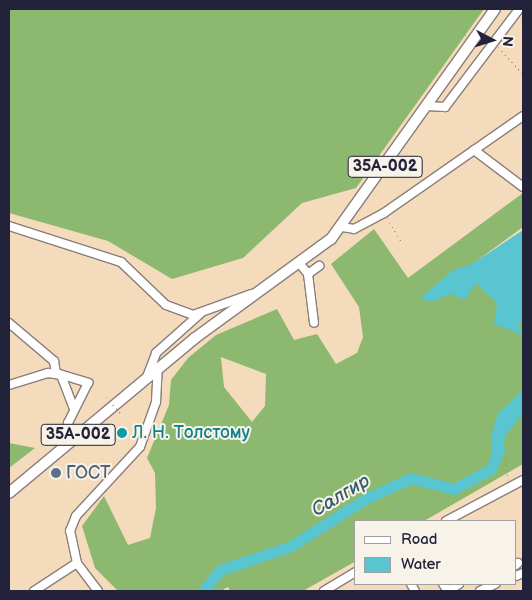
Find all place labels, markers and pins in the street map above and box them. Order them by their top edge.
place label: Л. Н. Толстому [132,422,250,444]
marker: Л. Н. Толстому [116,427,128,439]
place label: ГОСТ [66,462,111,484]
marker: ГОСТ [50,467,62,479]

